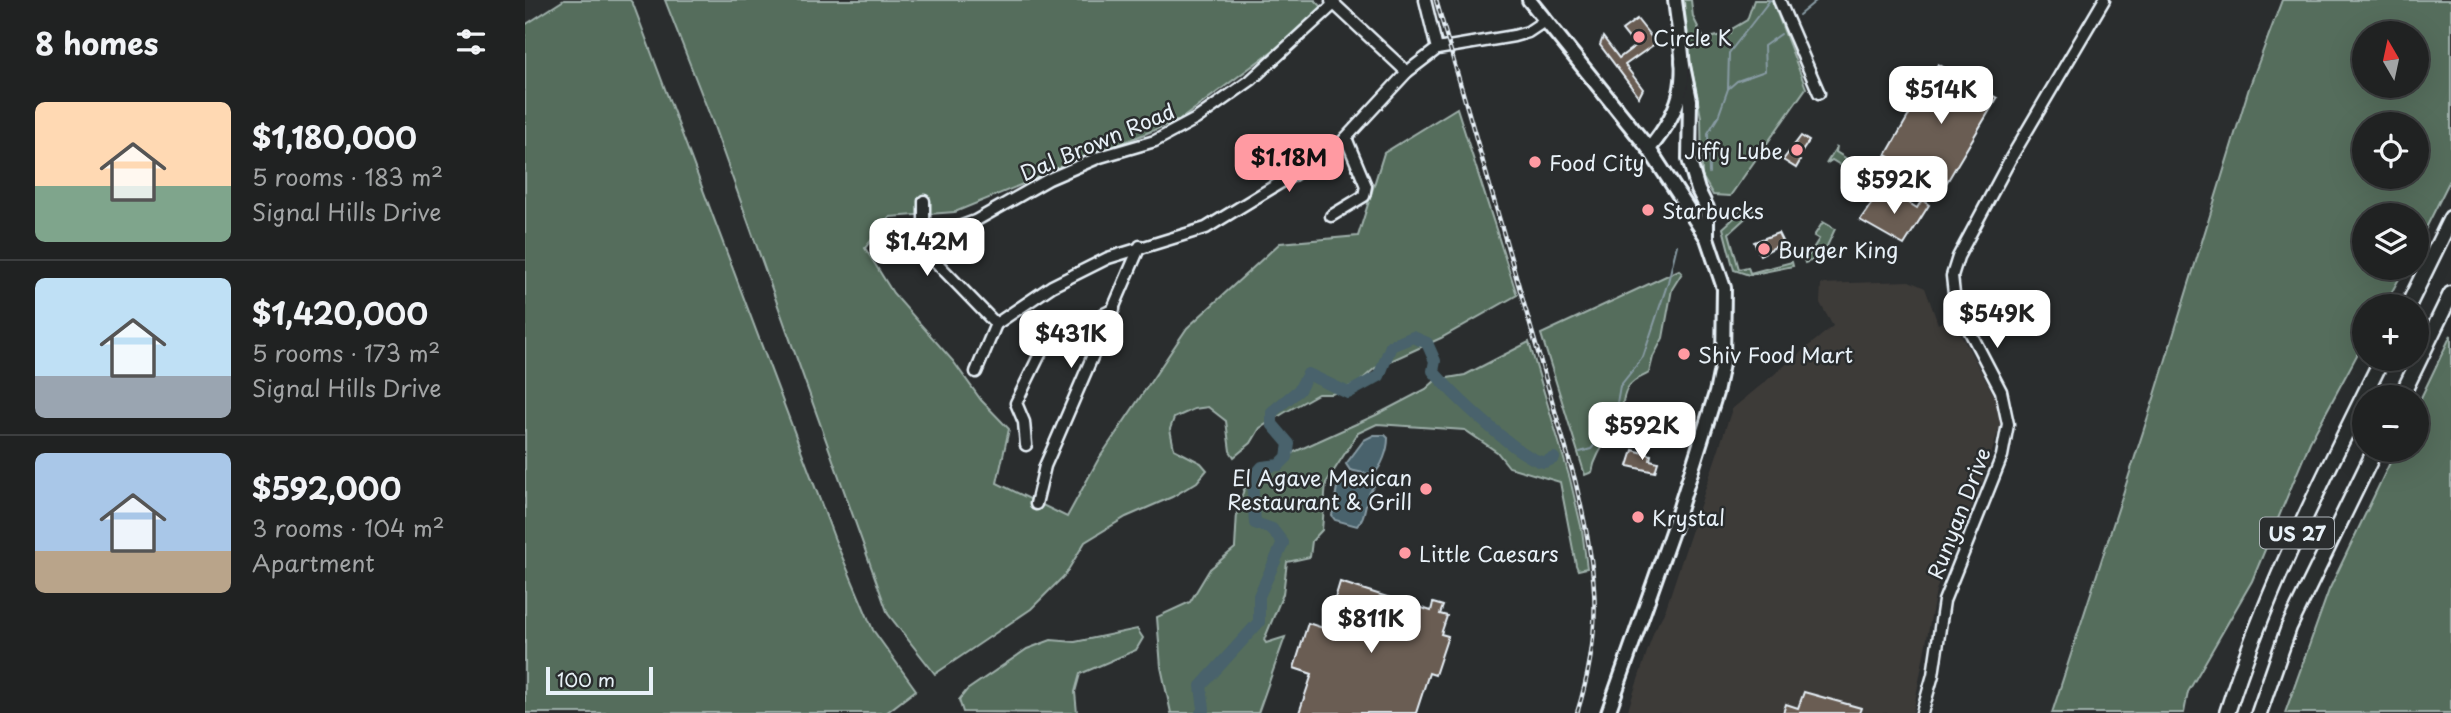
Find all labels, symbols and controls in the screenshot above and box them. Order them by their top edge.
text: 8 homes [35,20,158,65]
place label: Circle K [1653,21,1732,53]
north arrow [2352,21,2429,98]
map controls [2352,21,2429,462]
icon: filters [452,23,490,61]
marker: Circle K [1631,29,1647,45]
pin: $514K [1892,66,1990,126]
text: $514K [1905,71,1977,106]
street label: Dal Brown Road [1015,94,1179,188]
button: locate [2352,112,2429,189]
text: $1,180,000 [252,114,417,159]
icon: home [91,130,175,214]
pin: $1.18M [1232,134,1346,194]
place label: Jiffy Lube [1684,134,1783,166]
text: $1.18M [1251,139,1327,174]
marker: Jiffy Lube [1789,142,1805,158]
place label: Food City [1549,146,1645,178]
marker: Food City [1527,154,1543,170]
pin: $592K [1845,156,1943,216]
text: 5 rooms · 183 m² [252,159,443,194]
text: $592K [1856,161,1932,196]
text: Signal Hills Drive [252,194,441,229]
place label: Starbucks [1662,194,1764,226]
marker: Starbucks [1640,202,1656,218]
button: layers [2352,203,2429,280]
pin: $1.42M [870,218,984,278]
text: $1.42M [885,223,969,258]
place label: Burger King [1778,233,1898,265]
marker: Burger King [1756,241,1772,257]
text: $1,420,000 [252,290,428,335]
pin: $549K [1948,290,2046,350]
button: + [2352,294,2429,371]
text: $549K [1959,295,2035,330]
icon: home [91,306,175,390]
pin: $431K [1022,310,1120,370]
text: $431K [1035,315,1107,350]
text: 5 rooms · 173 m² [252,335,440,370]
place label: Shiv Food Mart [1698,338,1853,370]
marker: Shiv Food Mart [1676,346,1692,362]
text: Signal Hills Drive [252,370,441,405]
button: − [2352,385,2429,462]
pin: $592K [1593,402,1691,462]
text: $592K [1604,407,1680,442]
street label: Runyan Drive [1918,442,1998,584]
place label: El Agave Mexican Restaurant & Grill [1227,461,1412,517]
text: $592,000 [252,465,401,510]
icon: home [91,481,175,565]
marker: El Agave Mexican Restaurant & Grill [1418,481,1434,497]
place label: Krystal [1652,501,1725,533]
marker: Krystal [1630,509,1646,525]
text: 3 rooms · 104 m² [252,510,445,545]
road number: US 27 [2260,518,2334,548]
place label: Little Caesars [1419,537,1558,569]
text: Apartment [252,545,375,580]
marker: Little Caesars [1397,545,1413,561]
pin: $811K [1322,596,1420,655]
text: $811K [1338,600,1404,635]
scale bar [546,664,653,696]
text: 100 m [557,665,615,693]

